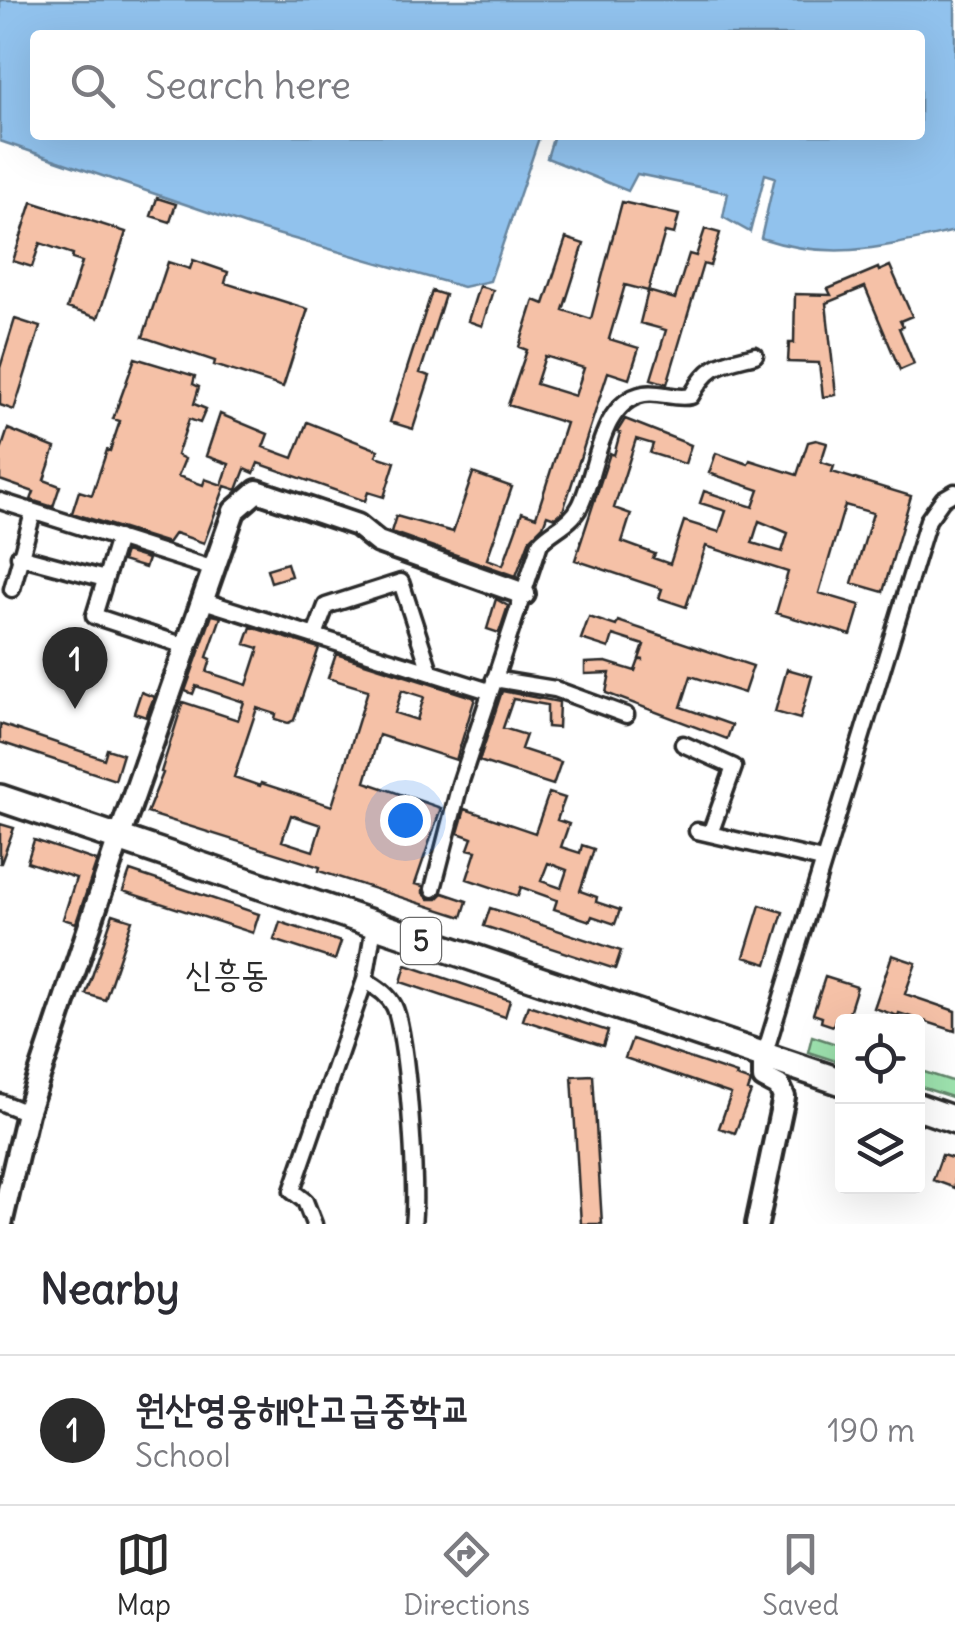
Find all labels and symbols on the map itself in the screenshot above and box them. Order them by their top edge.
pin: 1 [42,626,108,709]
your location [380,795,431,846]
road number: 5 [401,918,441,964]
district label: 신흥동 [185,951,269,995]

